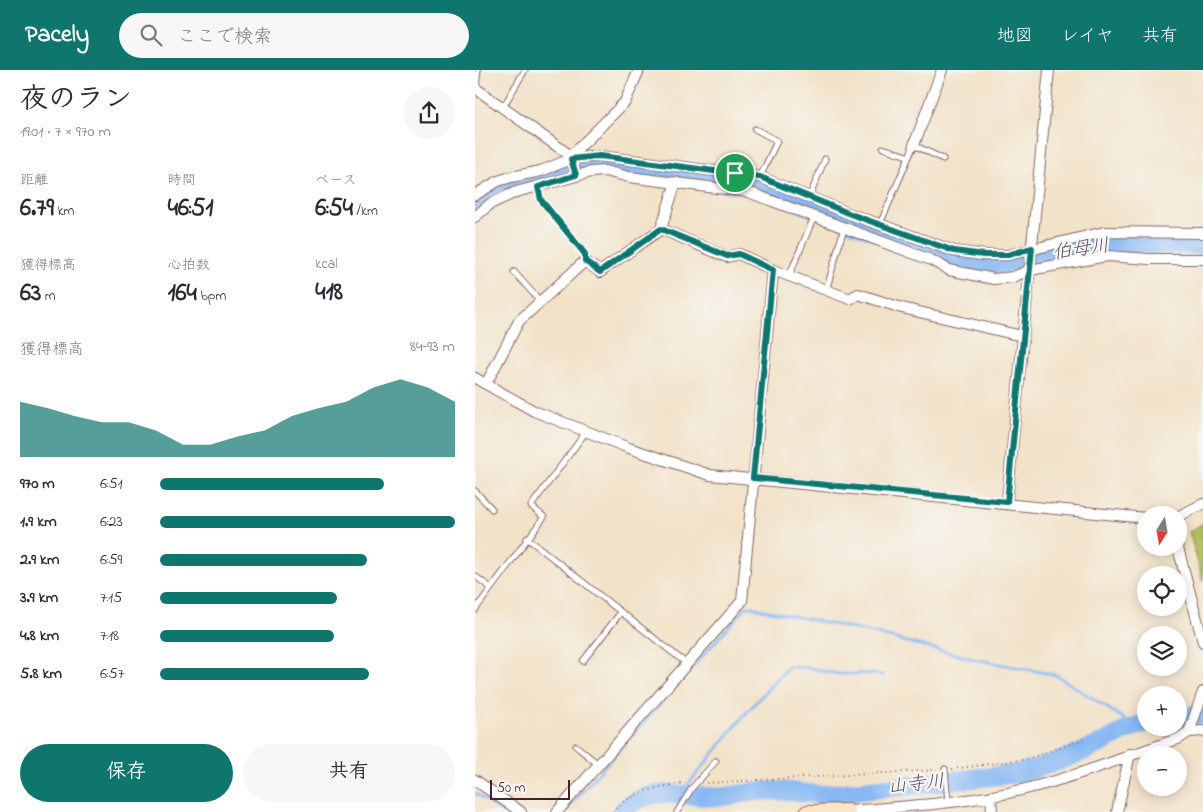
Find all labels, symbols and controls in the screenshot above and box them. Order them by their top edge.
search box [119,13,469,58]
text: Pacely [25,18,89,53]
icon: search [137,21,165,49]
text: ここで検索 [177,24,272,51]
text: 地図 [997,24,1033,50]
text: レイヤ [1061,24,1114,50]
text: 共有 [1142,24,1178,50]
text: 夜のラン [20,80,132,121]
button: share [403,87,455,139]
text: 19:01 · 7 × 970 m [20,120,111,144]
pin [714,152,756,194]
icon: arrive [721,159,749,187]
text: 距離 [20,170,48,191]
text: 時間 [168,170,196,191]
text: ペース [315,170,357,191]
text: 6.79 [20,191,54,227]
text: 46:51 [168,191,213,227]
text: 6:54 [315,191,353,227]
text: km [54,201,74,222]
text: /km [353,201,378,222]
water label: 伯母川 [1051,233,1111,267]
text: kcal [315,254,338,275]
text: 獲得標高 [20,255,76,276]
text: 心拍数 [168,255,210,276]
text: 418 [315,275,343,311]
text: 63 [20,276,41,312]
text: 164 [168,276,197,312]
text: m [41,286,56,307]
text: bpm [197,286,226,307]
text: 84–93 m [410,335,455,359]
text: 獲得標高 [20,338,84,362]
text: 970 m [20,472,55,496]
text: 6:51 [100,472,123,496]
north arrow [1137,506,1187,556]
map controls [1137,506,1187,796]
text: 1.9 km [20,510,57,534]
text: 6:23 [100,510,123,534]
text: 2.9 km [20,548,59,572]
text: 6:59 [100,548,122,572]
button: locate [1137,566,1187,616]
text: 3.9 km [20,586,58,610]
text: 7:15 [100,586,122,610]
text: 4.8 km [20,624,59,648]
text: 7:18 [100,624,119,648]
button: layers [1137,626,1187,676]
text: 5.8 km [20,662,62,686]
text: 6:57 [100,662,124,686]
button: + [1137,686,1187,736]
button: 保存 [20,744,233,802]
button: 共有 [243,744,455,802]
button: − [1137,746,1187,796]
water label: 山寺川 [886,769,946,801]
scale bar [490,777,570,800]
text: 50 m [497,778,525,799]

